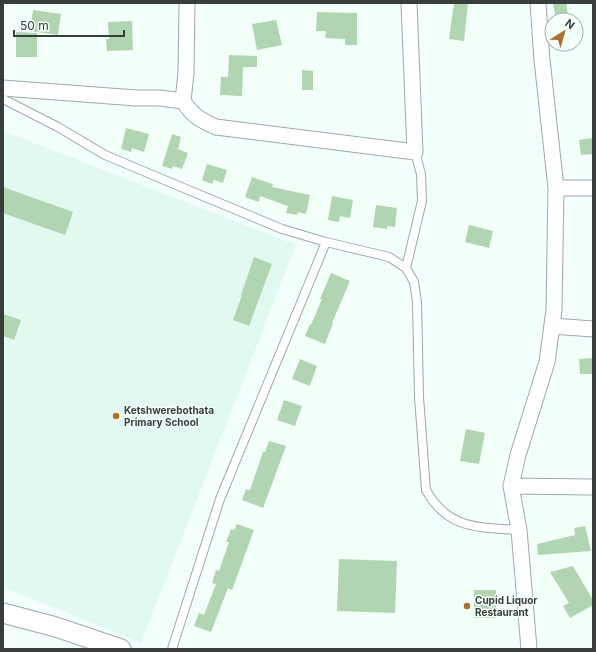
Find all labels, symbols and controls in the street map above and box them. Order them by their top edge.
scale bar [14,12,124,38]
north arrow [544,12,584,52]
text: N [562,16,578,32]
text: 50 m [20,18,49,33]
place label: Ketshwerebothata Primary School [124,404,214,429]
marker: Ketshwerebothata Primary School [111,411,121,421]
place label: Cupid Liquor Restaurant [475,594,537,618]
marker: Cupid Liquor Restaurant [462,601,472,611]

